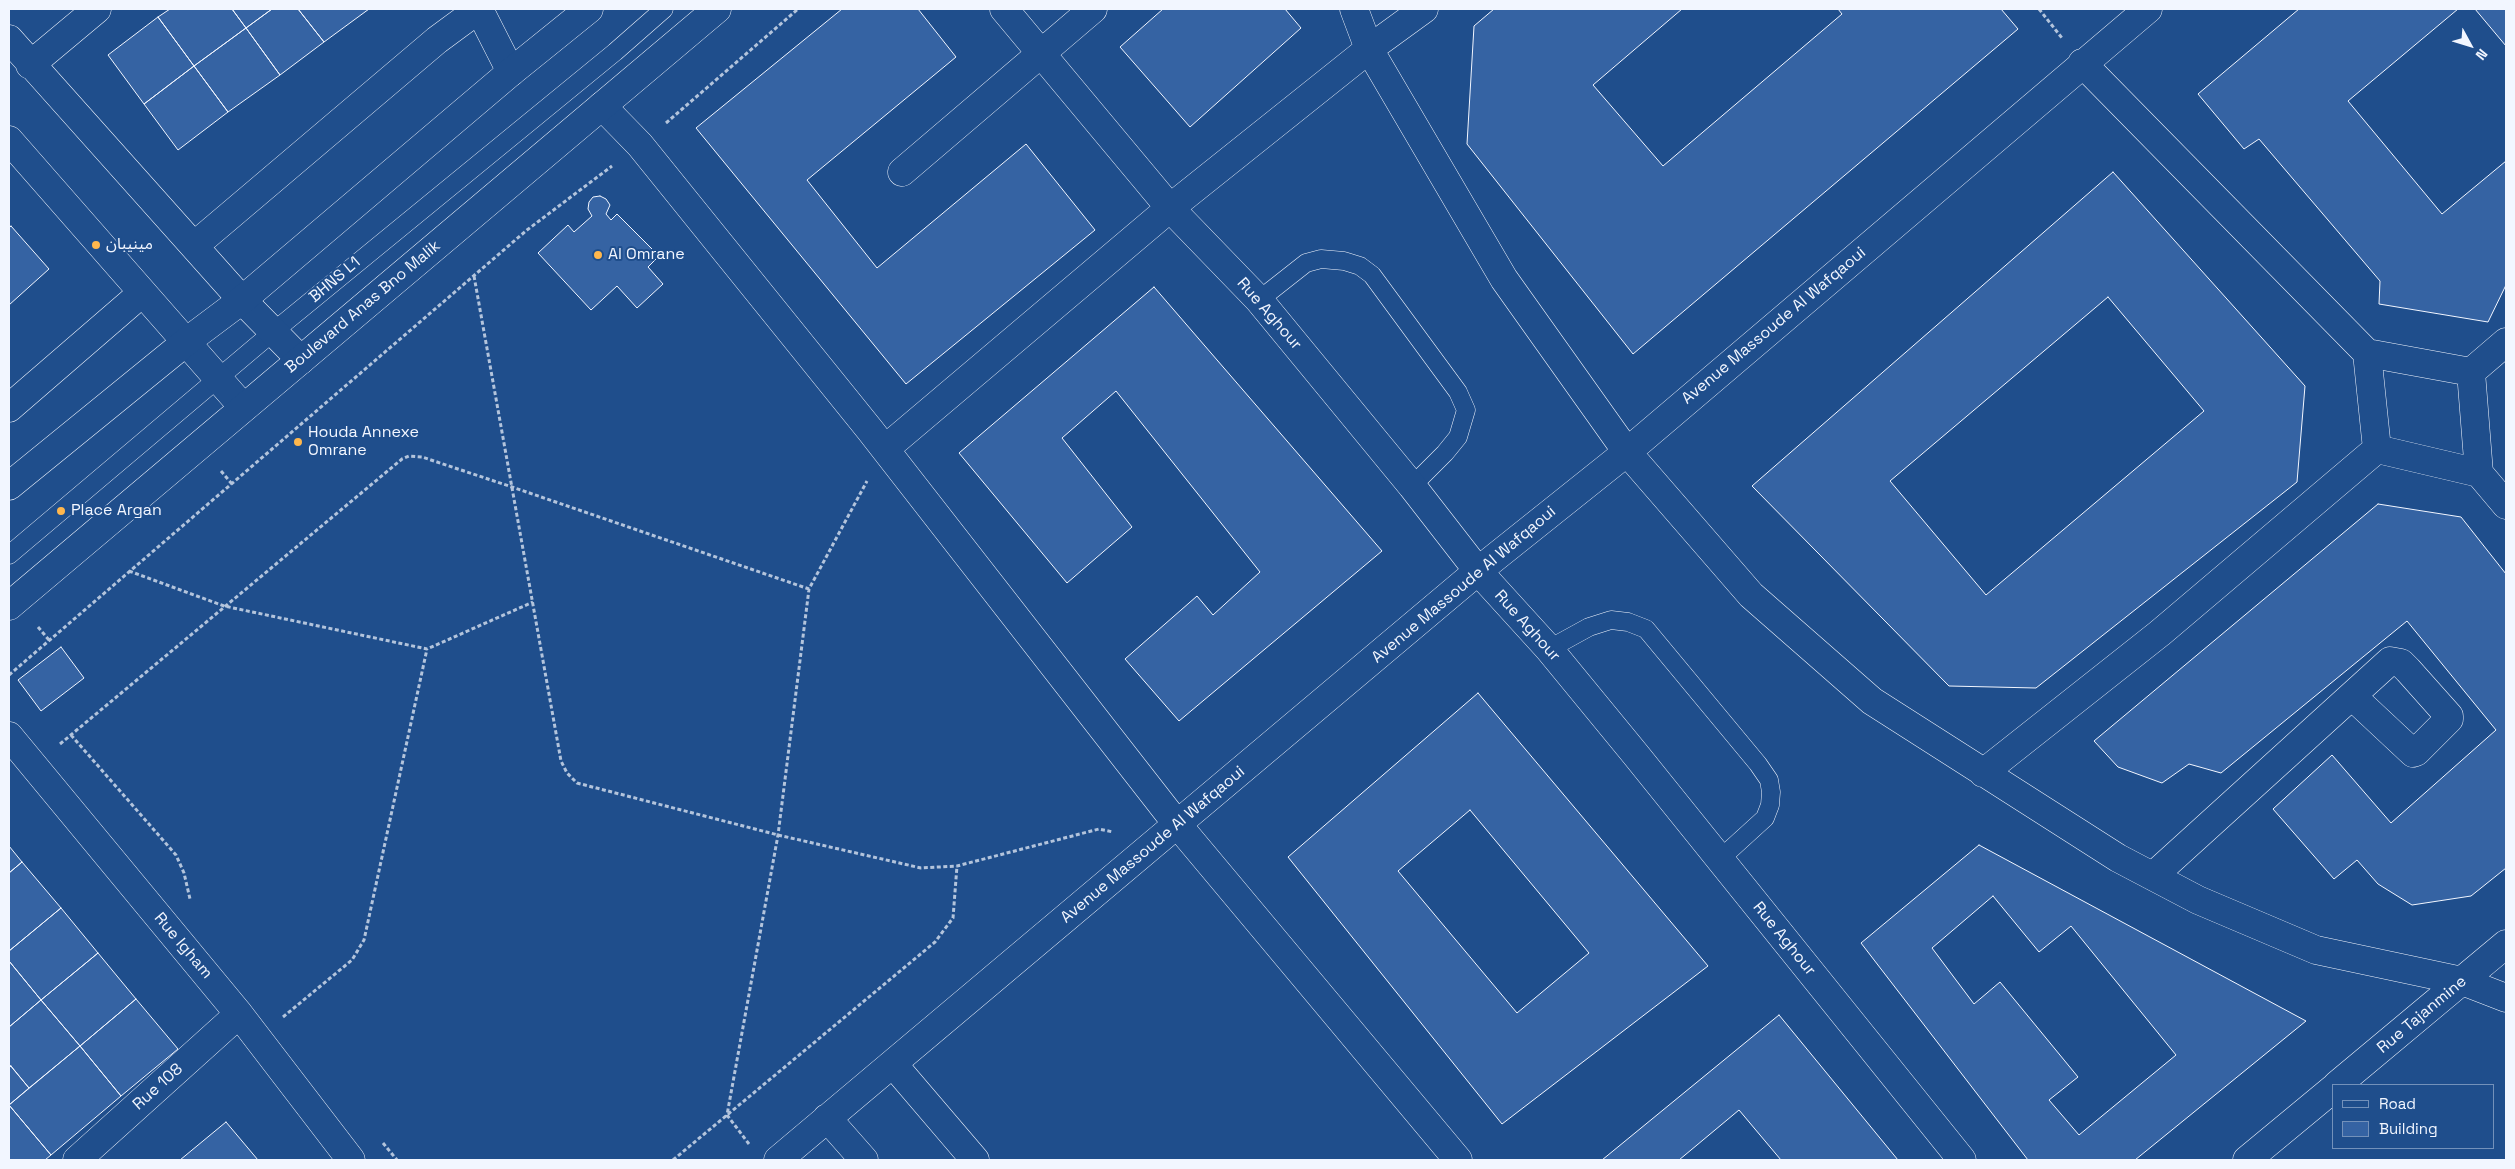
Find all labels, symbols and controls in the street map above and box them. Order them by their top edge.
north arrow [2445,20,2495,70]
text: N [2472,45,2492,64]
place label: مينيبان [106,235,153,255]
street label: Boulevard Anas Bno Malik [282,236,444,378]
marker: مينيبان [90,239,102,251]
street label: Avenue Massoude Al Wafqaoui [1678,243,1870,409]
place label: Al Omrane [608,245,685,265]
marker: Al Omrane [592,249,604,261]
street label: BHNS L1 [305,253,365,307]
street label: Rue Aghour [1232,274,1306,354]
place label: Houda Annexe Omrane [308,423,419,461]
marker: Houda Annexe Omrane [292,436,304,448]
place label: Place Argan [71,501,162,521]
street label: Avenue Massoude Al Wafqaoui [1368,502,1560,668]
marker: Place Argan [55,505,67,517]
street label: Rue Aghour [1490,586,1564,666]
street label: Avenue Massoude Al Wafqaoui [1057,762,1249,928]
street label: Rue Aghour [1748,898,1820,980]
street label: Rue Igham [150,909,216,983]
street label: Rue Tajanmine [2373,972,2471,1058]
street label: Rue 108 [129,1060,187,1114]
legend [2332,1084,2495,1149]
text: Road [2379,1094,2416,1113]
text: Building [2379,1119,2438,1138]

